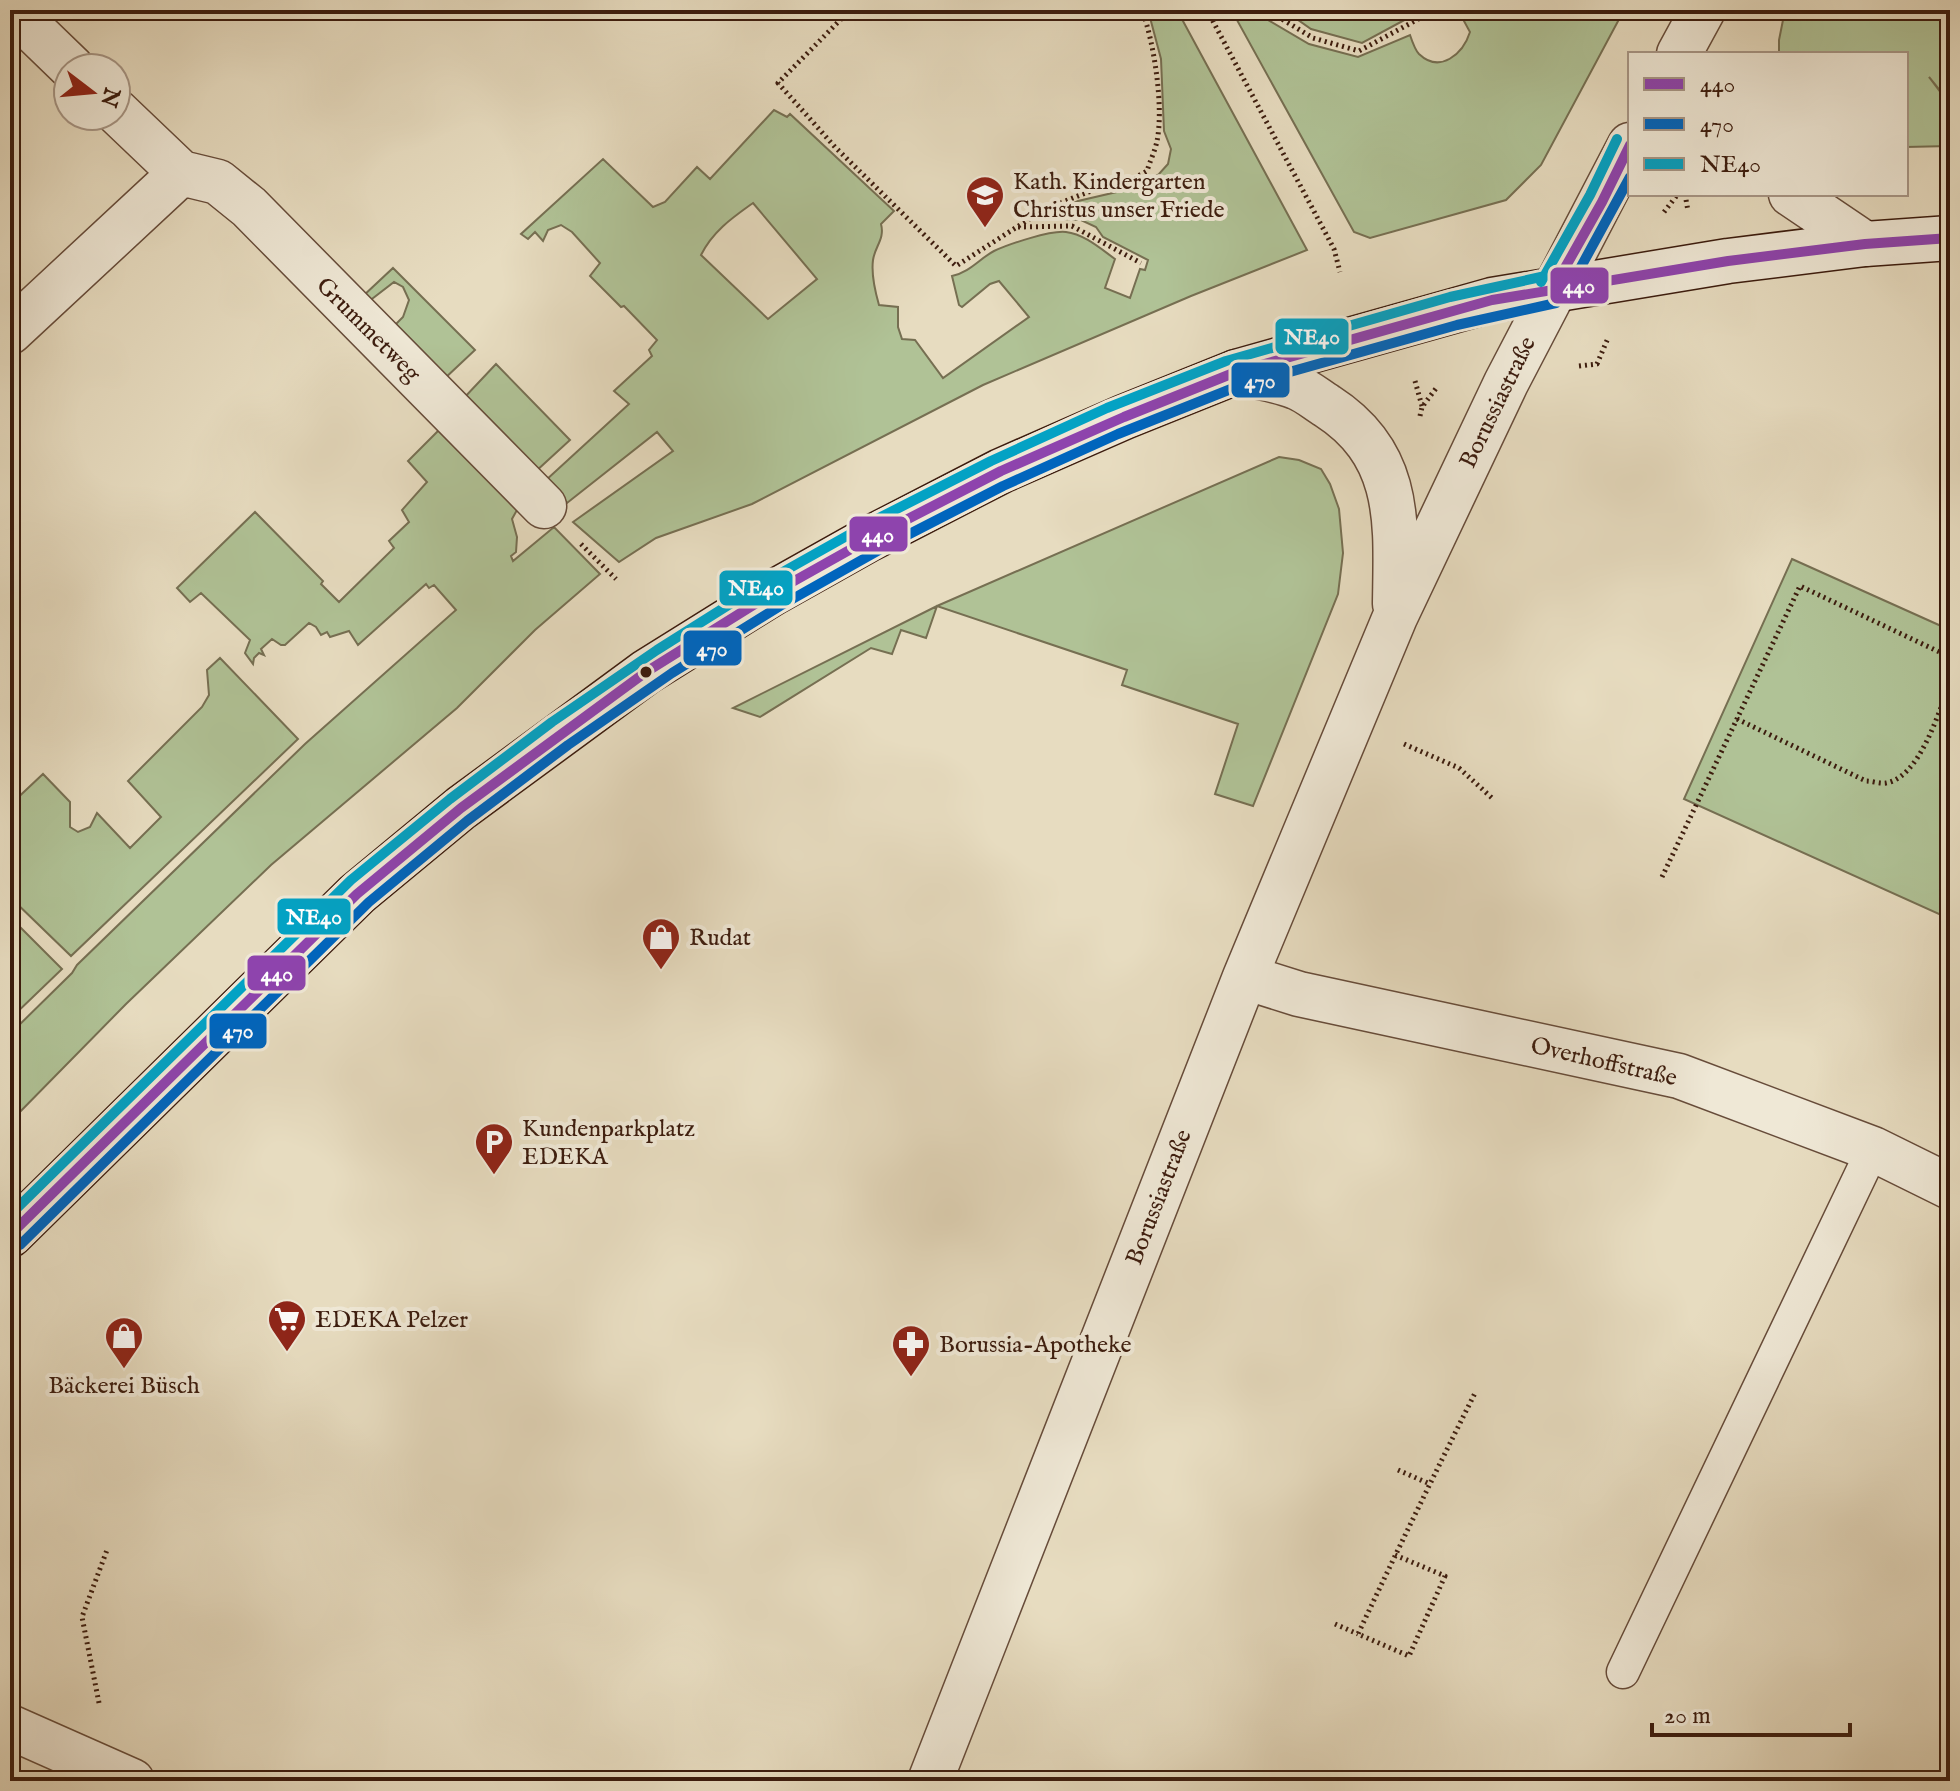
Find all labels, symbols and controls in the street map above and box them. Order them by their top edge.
north arrow [52,52,132,132]
legend [1628,52,1908,196]
text: 440 [1700,70,1735,101]
text: N [93,83,126,110]
text: 470 [1700,110,1734,141]
text: NE40 [1700,150,1761,181]
place label: Kath. Kindergarten Christus unser Friede [1013,167,1225,226]
school or university icon: Kath. Kindergarten Christus unser Friede [964,174,1006,229]
line badge: 440 [1549,266,1610,305]
street label: Grummetweg [309,271,428,390]
text: 440 [1563,273,1595,301]
line badge: NE40 [1274,317,1350,356]
text: NE40 [1283,324,1340,352]
street label: Borussiastraße [1453,332,1544,474]
line badge: 470 [1230,361,1291,399]
text: 470 [1244,368,1276,396]
line badge: 440 [848,515,909,553]
text: 440 [862,522,894,550]
line badge: NE40 [718,569,794,607]
text: NE40 [727,575,784,603]
line badge: 470 [682,629,743,667]
text: 470 [696,636,728,664]
unlabelled marker [638,664,654,680]
line badge: NE40 [276,897,352,936]
text: NE40 [285,904,342,932]
shop icon: Rudat [640,916,682,971]
place label: Rudat [689,923,751,954]
line badge: 440 [246,954,307,992]
text: 440 [261,961,293,989]
line badge: 470 [208,1012,268,1050]
text: 470 [222,1018,254,1046]
street label: Overhoffstraße [1527,1031,1680,1094]
place label: Kundenparkplatz EDEKA [522,1114,695,1173]
parking icon: Kundenparkplatz EDEKA [473,1121,515,1176]
street label: Borussiastraße [1119,1125,1199,1270]
supermarket icon: EDEKA Pelzer [266,1298,308,1353]
place label: EDEKA Pelzer [315,1305,468,1336]
shop icon: Bäckerei Büsch [103,1315,145,1370]
pharmacy icon: Borussia-Apotheke [890,1323,932,1378]
place label: Borussia-Apotheke [939,1330,1132,1361]
place label: Bäckerei Büsch [48,1371,200,1402]
scale bar [1652,1687,1850,1737]
text: 20 m [1664,1701,1711,1732]

